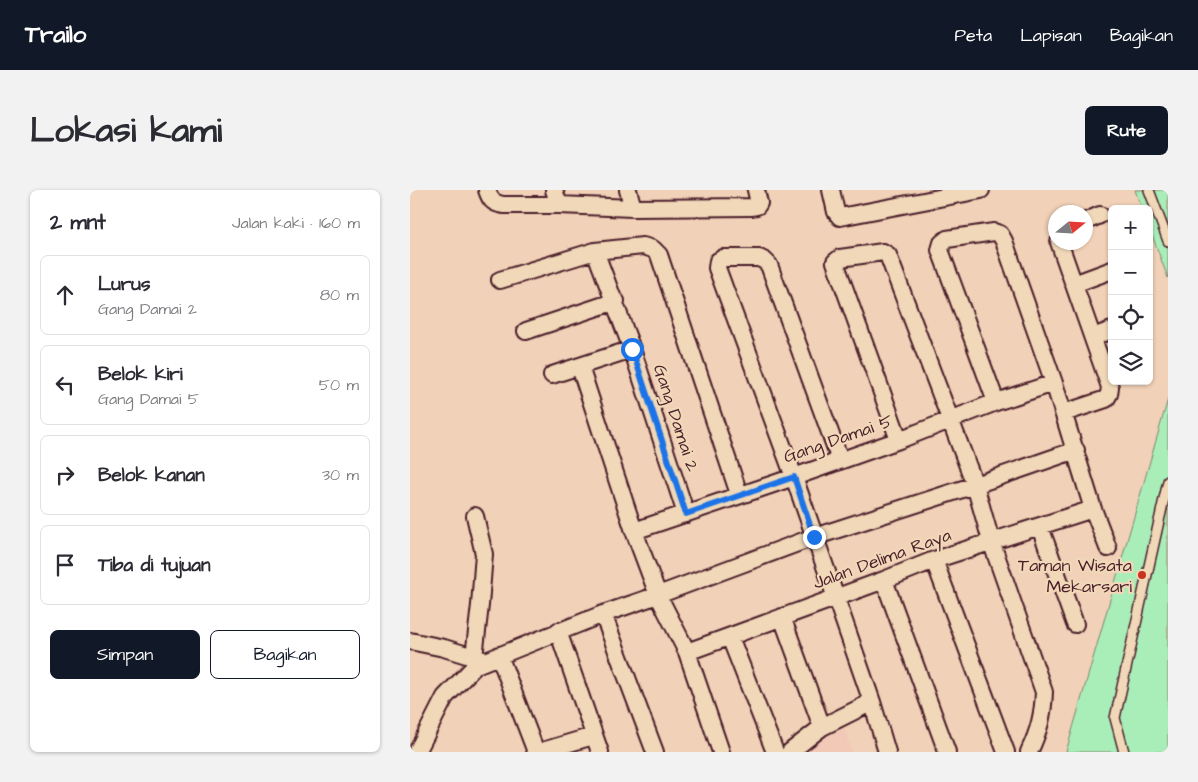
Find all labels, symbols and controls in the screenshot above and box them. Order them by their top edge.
text: Trailo [25,18,86,52]
text: Peta [955,23,992,48]
text: Lapisan [1020,23,1082,48]
text: Bagikan [1110,23,1173,48]
text: Lokasi kami [30,106,222,155]
button: Rute [1085,106,1168,155]
north arrow [1048,205,1093,250]
map controls [1108,205,1153,385]
button: + [1108,205,1153,250]
text: 2 mnt [50,208,106,237]
text: Jalan kaki · 160 m [232,212,360,234]
button: − [1108,250,1153,295]
text: Lurus [98,271,150,298]
icon: ahead [51,281,79,309]
text: 80 m [320,284,359,306]
button: locate [1108,295,1153,340]
text: Gang Damai 2 [98,298,197,320]
route start [621,338,644,361]
button: layers [1108,340,1153,385]
text: Belok kiri [98,361,183,388]
street label: Gang Damai 2 [646,361,705,476]
icon: left [51,371,79,399]
text: 50 m [319,374,359,396]
text: Gang Damai 5 [98,388,199,410]
street label: Gang Damai 5 [780,409,896,470]
icon: right [51,461,79,489]
text: Belok kanan [98,462,205,489]
text: 30 m [322,464,359,486]
street label: Jalan Delima Raya [809,522,955,597]
route end [803,526,826,549]
icon: arrive [51,551,79,579]
text: Tiba di tujuan [98,552,210,579]
place label: Taman Wisata Mekarsari [1018,553,1132,599]
marker: Taman Wisata Mekarsari [1136,569,1148,581]
button: Simpan [50,630,200,679]
button: Bagikan [210,630,360,679]

